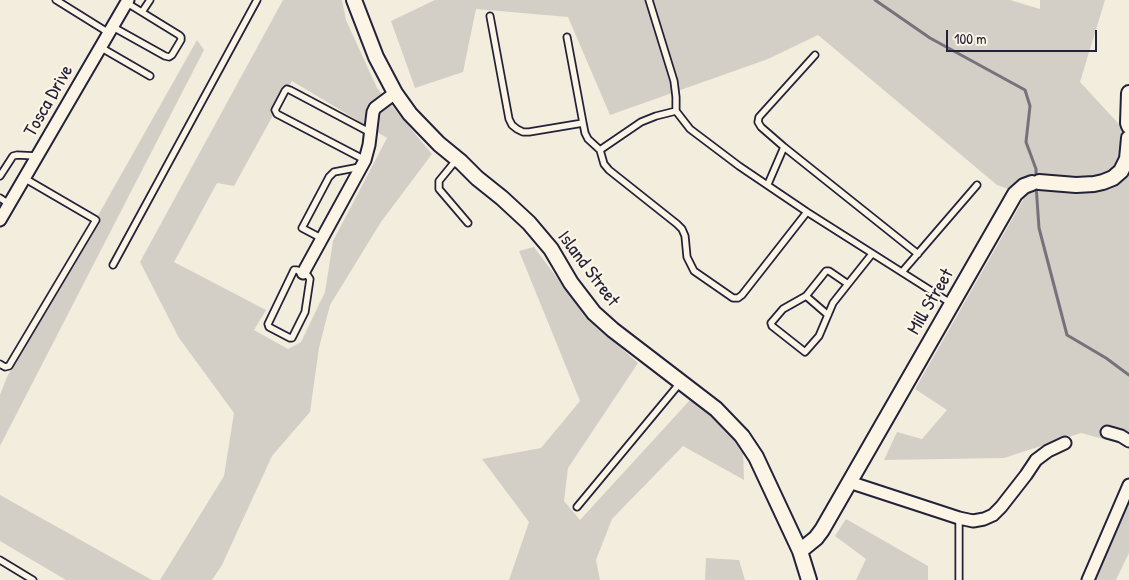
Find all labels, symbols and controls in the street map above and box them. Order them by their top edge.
scale bar [949,20,1100,52]
text: 100 m [954,28,987,49]
street label: Tosca Drive [19,61,79,141]
street label: Island Street [552,227,624,311]
street label: Mill Street [903,265,959,339]

